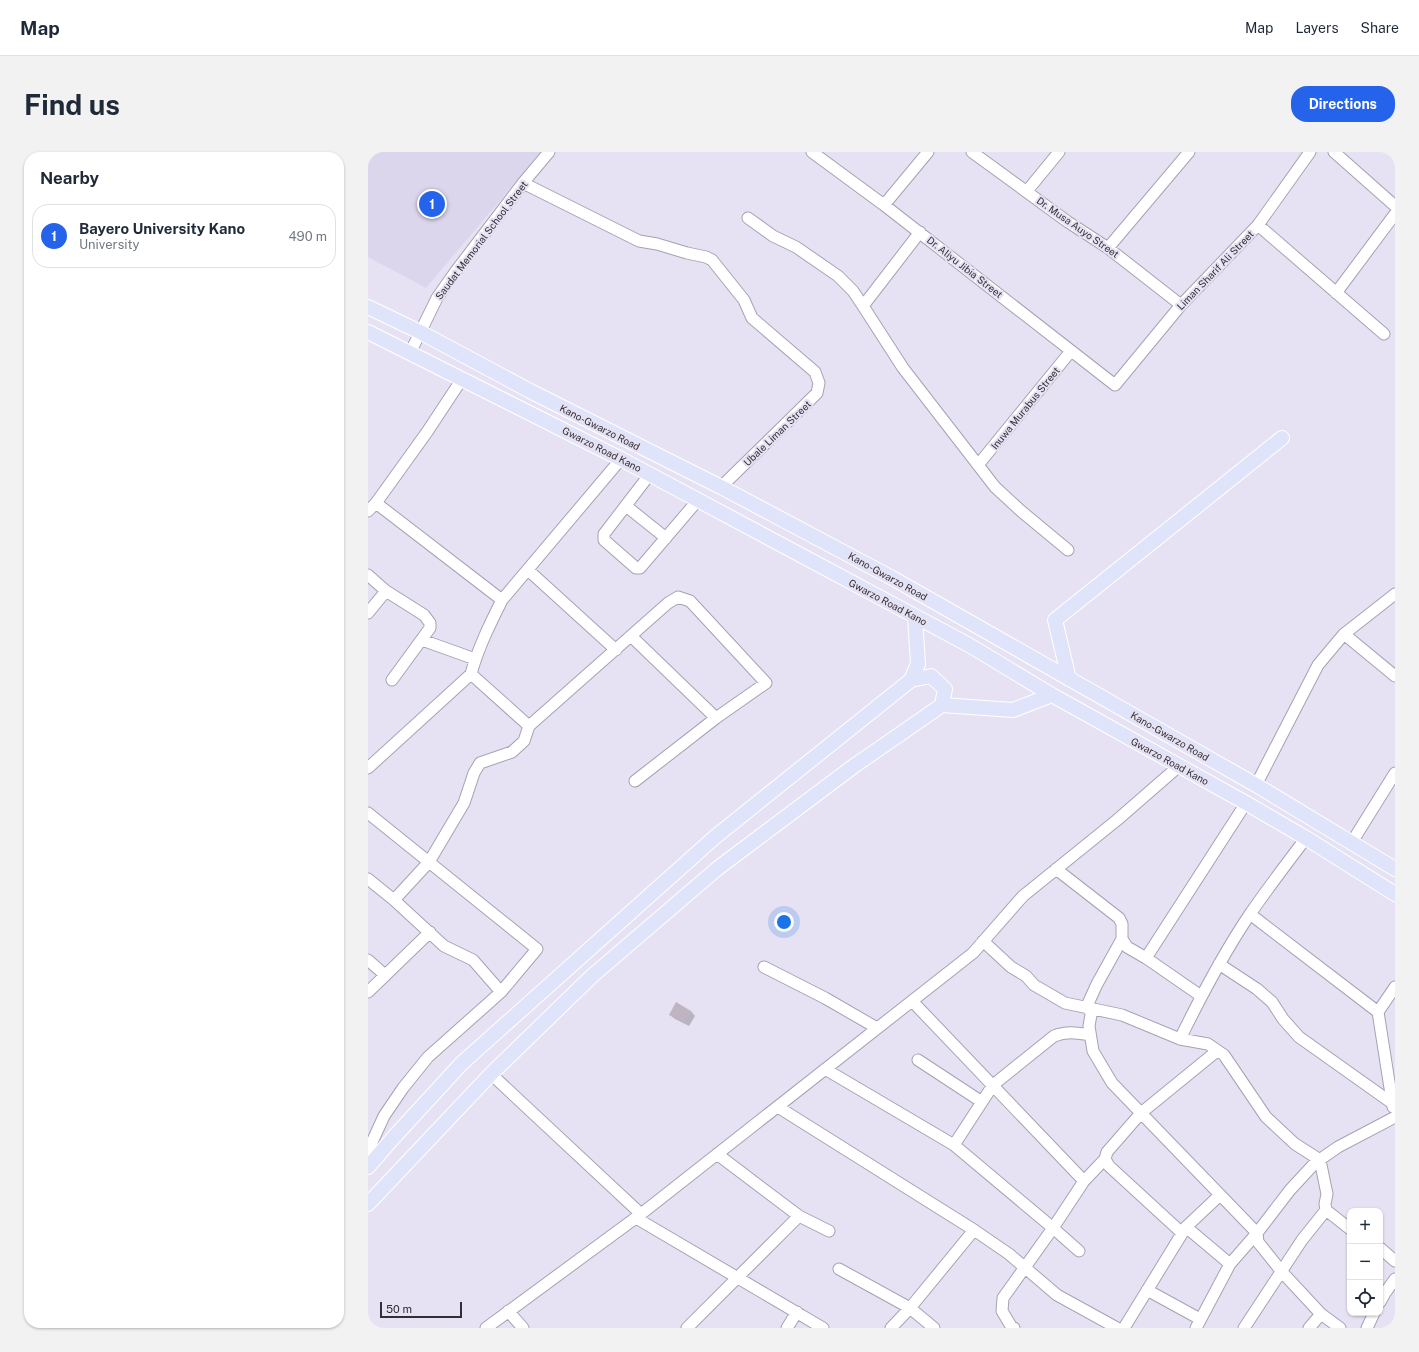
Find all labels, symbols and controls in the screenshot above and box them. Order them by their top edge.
text: Map [20,17,60,39]
text: Map [1245,20,1273,36]
text: Layers [1295,20,1339,36]
text: Share [1361,20,1399,36]
button: Directions [1291,86,1395,122]
text: Find us [24,88,120,121]
text: Nearby [40,168,99,188]
street label: Saudat Memorial School Street [432,178,530,302]
pin: 1 [419,189,445,219]
street label: Dr. Musa Auyo Street [1035,194,1122,260]
text: Bayero University Kano [79,220,245,237]
street label: Liman Sharif Ali Street [1174,228,1256,312]
text: 1 [51,229,57,244]
text: 490 m [288,229,327,244]
street label: Dr. Aliyu Jibia Street [925,234,1005,300]
text: University [79,237,139,252]
street label: Inuwa Murabus Street [988,364,1062,452]
street label: Ubale Liman Street [741,398,813,468]
street label: Kano-Gwarzo Road [558,402,642,452]
street label: Gwarzo Road Kano [560,424,644,474]
street label: Kano-Gwarzo Road [846,549,930,603]
street label: Gwarzo Road Kano [847,576,930,628]
street label: Kano-Gwarzo Road [1129,709,1211,763]
street label: Gwarzo Road Kano [1129,735,1211,788]
your location [774,912,794,932]
map controls [1347,1208,1383,1316]
button: + [1347,1208,1383,1244]
button: − [1347,1244,1383,1280]
button: locate [1347,1280,1383,1316]
scale bar [380,1300,462,1319]
text: 50 m [386,1303,412,1315]

